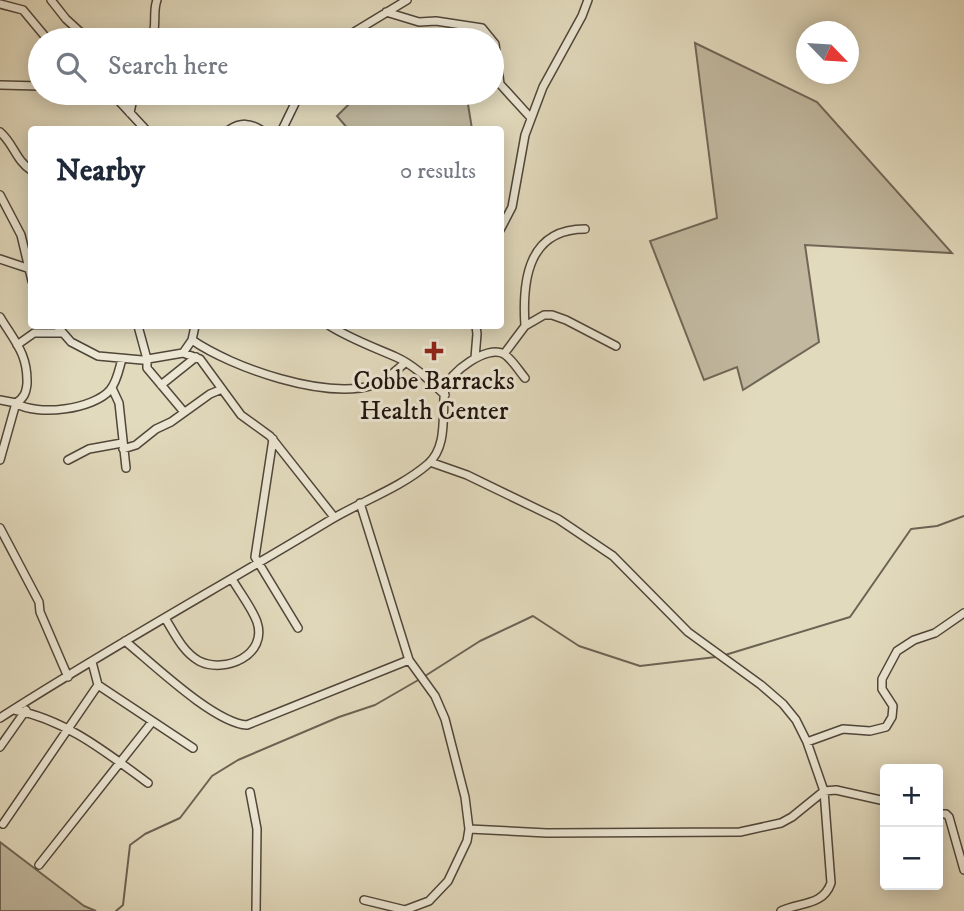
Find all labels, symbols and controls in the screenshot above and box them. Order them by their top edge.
north arrow [796,21,859,84]
search box [28,28,504,105]
icon: search [52,48,90,86]
text: Search here [108,50,228,83]
text: Nearby [56,153,145,190]
text: 0 results [400,157,476,186]
marker: Cobbe Barracks Health Center [424,341,444,361]
place label: Cobbe Barracks Health Center [353,365,515,428]
map controls [880,764,943,890]
button: + [880,764,943,827]
button: − [880,827,943,890]

